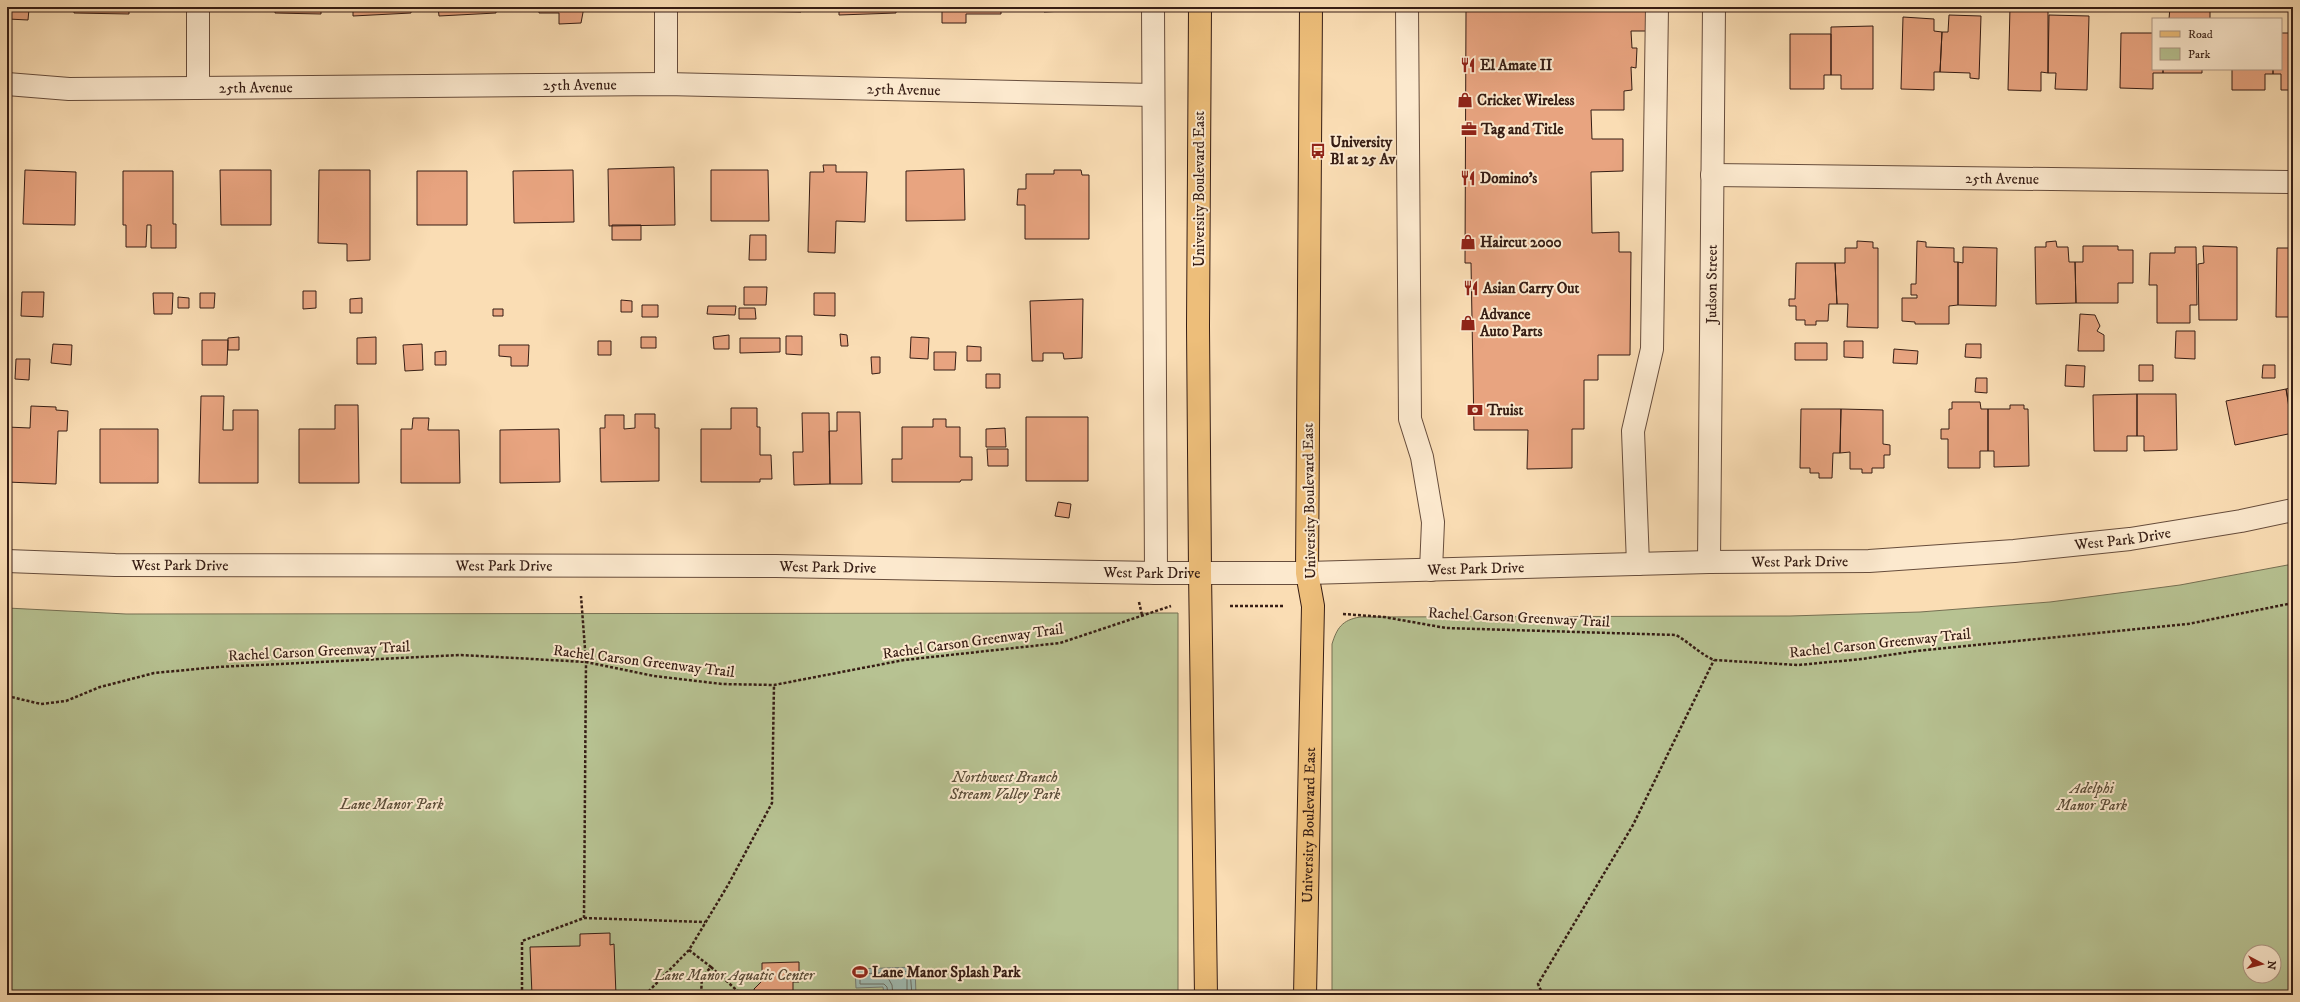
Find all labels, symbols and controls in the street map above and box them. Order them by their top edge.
legend [2152,18,2282,70]
text: Road [2188,27,2213,42]
text: Park [2188,47,2210,62]
restaurant icon: El Amate II [1459,56,1477,74]
place label: El Amate II [1480,56,1552,75]
street label: 25th Avenue [543,75,617,95]
street label: 25th Avenue [219,78,293,98]
street label: 25th Avenue [867,80,941,100]
shop icon: Cricket Wireless [1456,91,1474,109]
place label: Cricket Wireless [1477,91,1574,110]
street label: University Boulevard East [1190,111,1209,267]
office icon: Tag and Title [1460,120,1478,138]
place label: Tag and Title [1480,120,1564,139]
place label: University Bl at 25 Av [1330,133,1396,169]
bus stop icon: University Bl at 25 Av [1309,142,1327,160]
restaurant icon: Domino's [1459,169,1477,187]
place label: Domino's [1480,169,1537,188]
street label: 25th Avenue [1965,169,2039,189]
shop icon: Haircut 2000 [1459,233,1477,251]
place label: Haircut 2000 [1480,233,1562,252]
street label: Judson Street [1702,244,1722,326]
restaurant icon: Asian Carry Out [1462,279,1480,297]
place label: Asian Carry Out [1482,279,1580,298]
place label: Advance Auto Parts [1479,305,1543,341]
shop icon: Advance Auto Parts [1459,314,1477,332]
bank icon: Truist [1466,401,1484,419]
place label: Truist [1486,401,1524,420]
street label: University Boulevard East [1299,423,1320,579]
street label: West Park Drive [2073,524,2172,555]
street label: West Park Drive [1750,552,1848,572]
street label: West Park Drive [130,556,228,575]
street label: West Park Drive [454,557,552,576]
street label: West Park Drive [778,557,877,578]
street label: West Park Drive [1426,558,1525,580]
street label: West Park Drive [1102,563,1200,583]
street label: Rachel Carson Greenway Trail [1427,603,1611,632]
street label: Rachel Carson Greenway Trail [881,619,1065,664]
street label: Rachel Carson Greenway Trail [1788,624,1972,662]
street label: Rachel Carson Greenway Trail [227,637,411,666]
street label: Rachel Carson Greenway Trail [552,641,736,682]
street label: University Boulevard East [1298,747,1320,903]
park label: Northwest Branch Stream Valley Park [949,768,1061,804]
park label: Adelphi Manor Park [2056,779,2128,815]
park label: Lane Manor Park [339,795,444,814]
north arrow [2242,944,2282,984]
text: N [2263,960,2278,970]
sports icon: Lane Manor Splash Park [851,963,869,981]
place label: Lane Manor Splash Park [872,963,1021,982]
park label: Lane Manor Aquatic Center [653,966,816,985]

